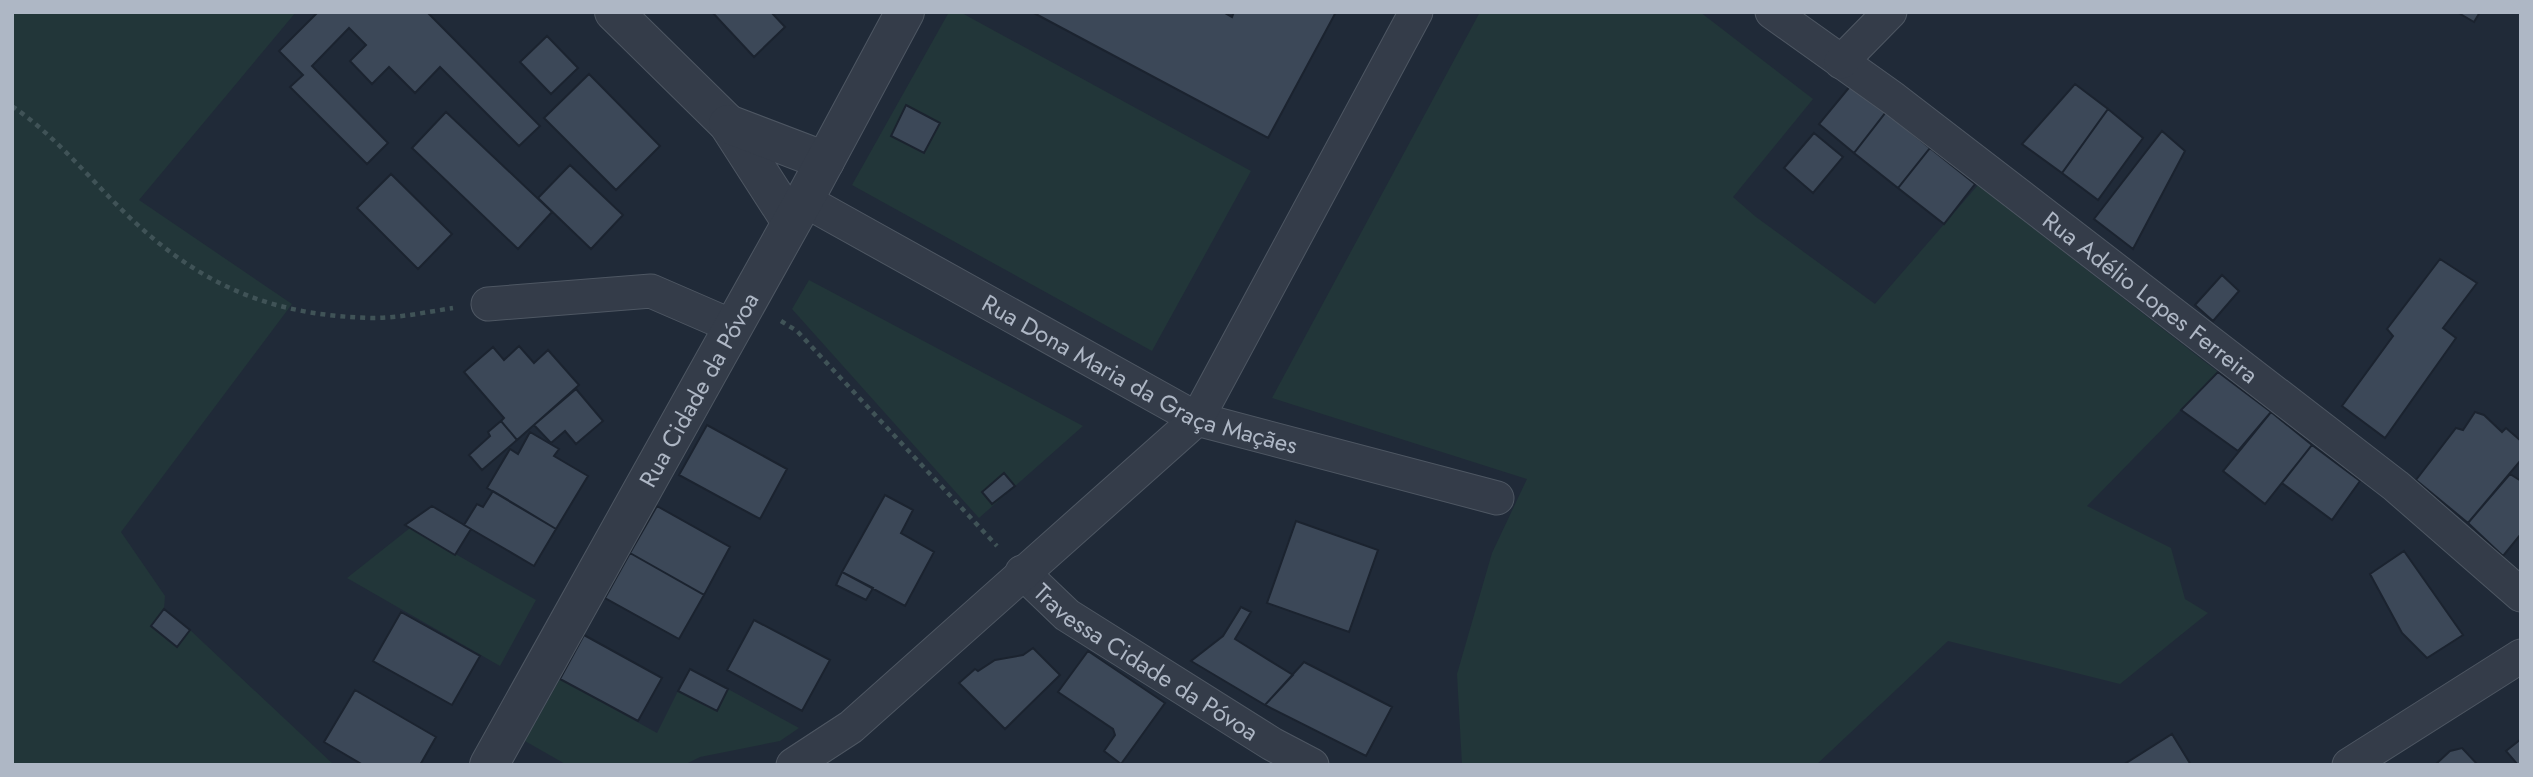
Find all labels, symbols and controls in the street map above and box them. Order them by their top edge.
street label: Rua Adélio Lopes Ferreira [2036,203,2266,391]
street label: Rua Cidade da Póvoa [630,285,767,493]
street label: Rua Dona Maria da Graça Maçães [976,285,1302,462]
street label: Travessa Cidade da Póvoa [1026,575,1265,749]

